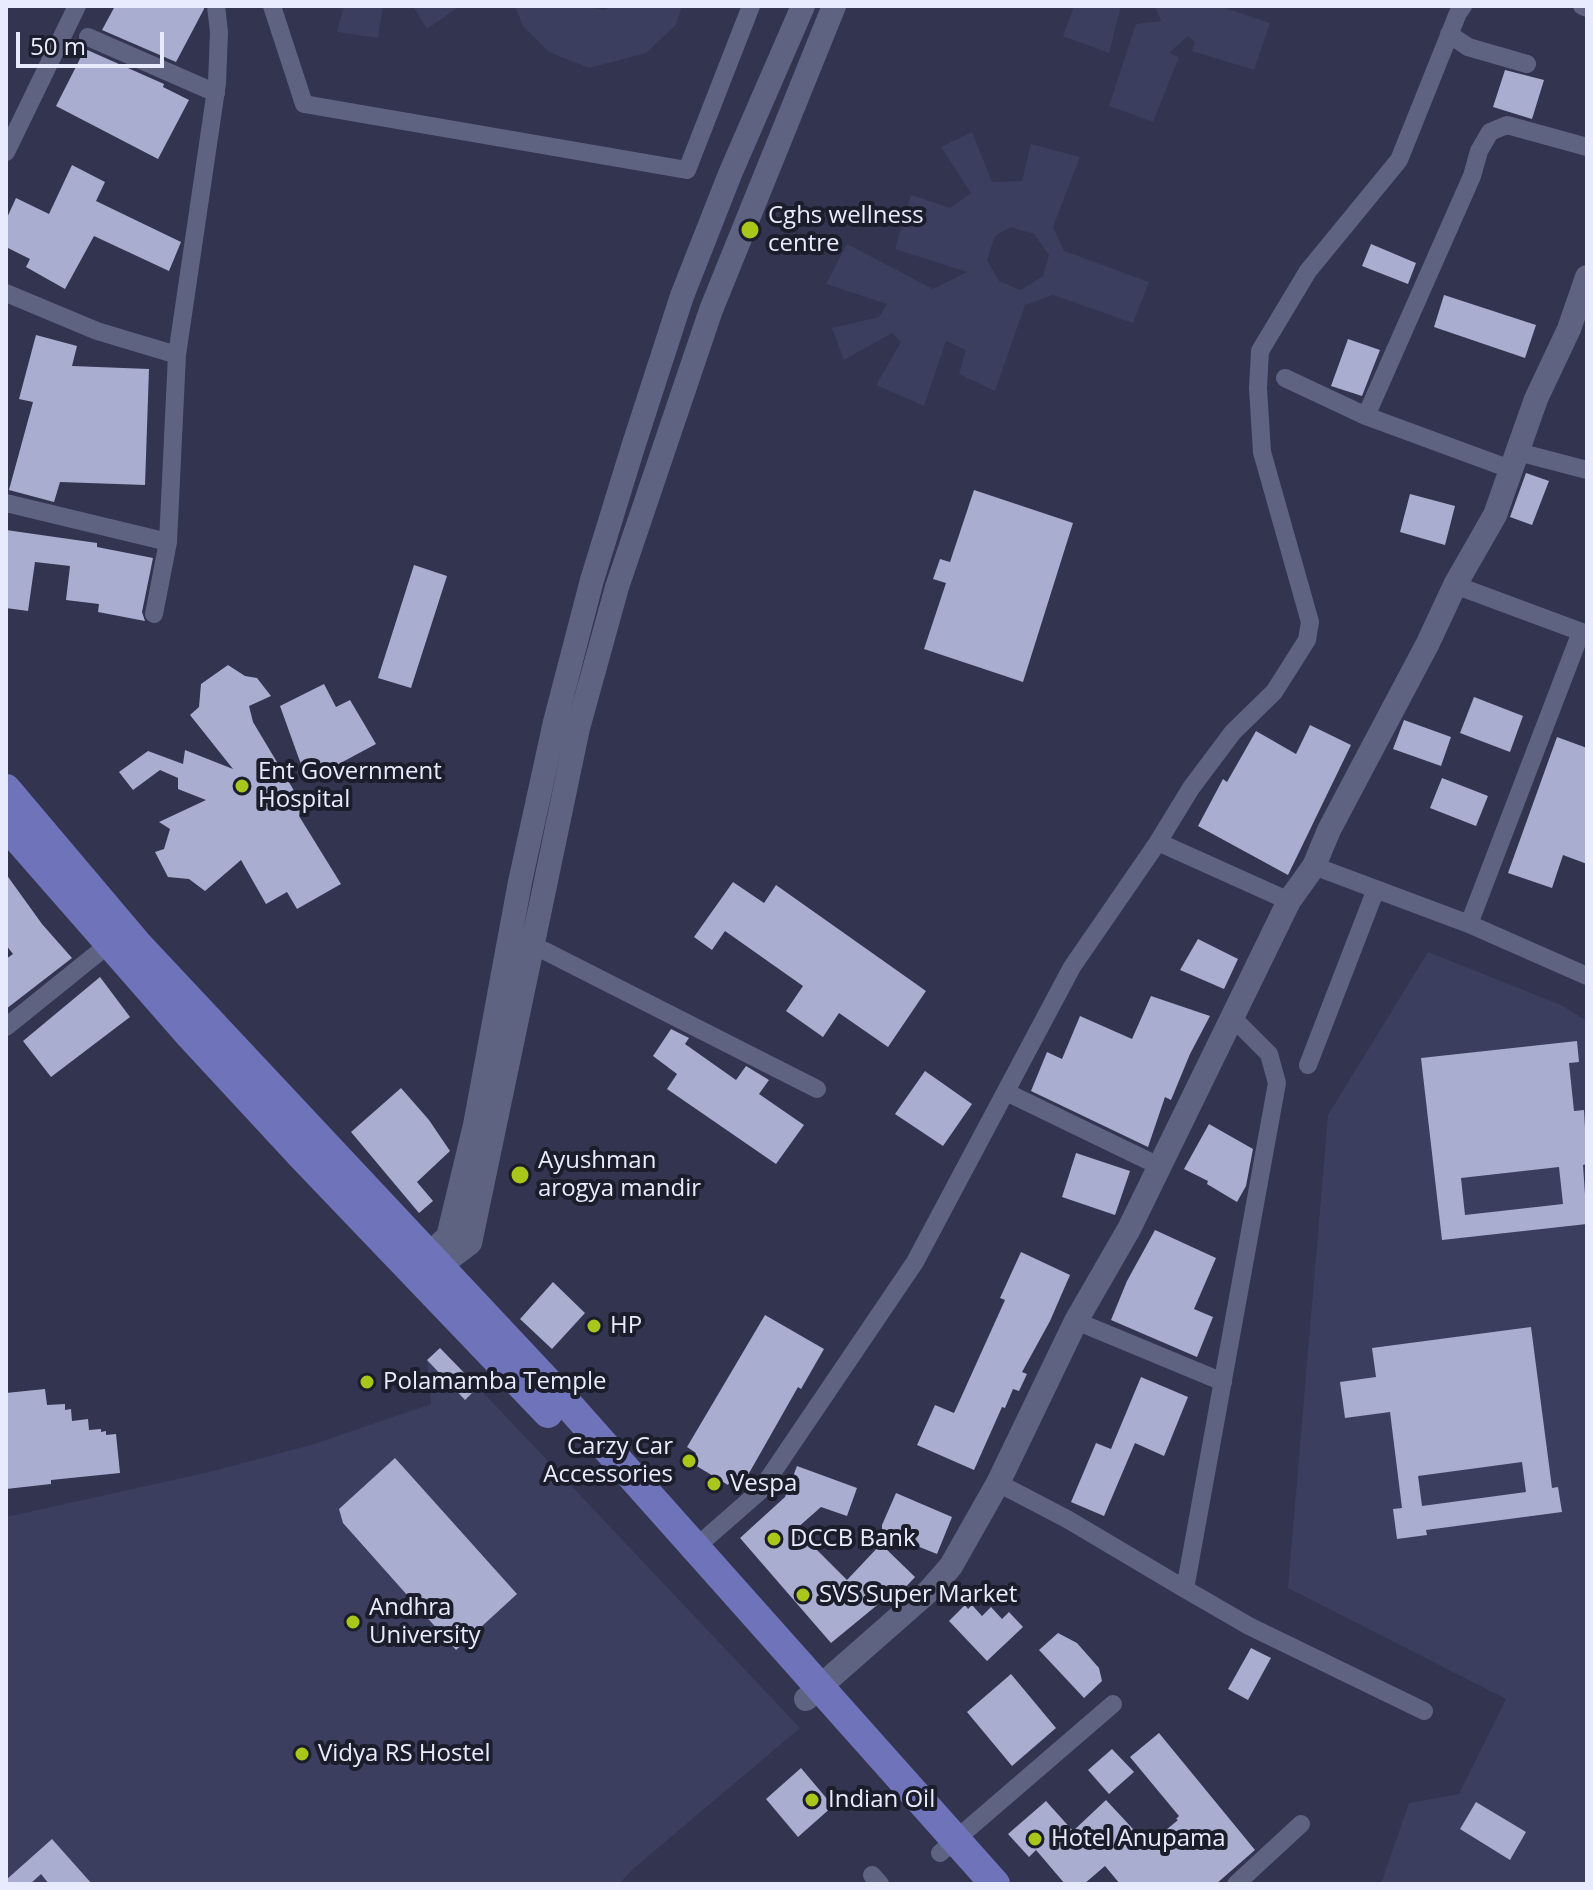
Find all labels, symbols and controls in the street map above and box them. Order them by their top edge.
scale bar [20,16,168,66]
text: 50 m [30,29,86,62]
place label: Cghs wellness centre [768,202,924,258]
marker: Cghs wellness centre [739,219,761,241]
place label: Ent Government Hospital [258,758,442,814]
marker: Ent Government Hospital [233,777,251,795]
place label: Ayushman arogya mandir [538,1147,701,1203]
marker: Ayushman arogya mandir [509,1164,531,1186]
place label: HP [610,1312,642,1340]
marker: HP [585,1317,603,1335]
place label: Polamamba Temple [383,1368,606,1396]
marker: Polamamba Temple [358,1373,376,1391]
place label: Carzy Car Accessories [543,1433,673,1489]
marker: Carzy Car Accessories [680,1452,698,1470]
place label: Vespa [730,1470,797,1498]
marker: Vespa [705,1475,723,1493]
place label: DCCB Bank [790,1525,916,1553]
marker: DCCB Bank [765,1530,783,1548]
place label: SVS Super Market [819,1581,1017,1609]
marker: SVS Super Market [794,1586,812,1604]
place label: Andhra University [369,1594,481,1650]
marker: Andhra University [344,1613,362,1631]
place label: Vidya RS Hostel [318,1740,491,1768]
marker: Vidya RS Hostel [293,1745,311,1763]
place label: Indian Oil [828,1786,935,1814]
marker: Indian Oil [803,1791,821,1809]
place label: Hotel Anupama [1051,1825,1226,1853]
marker: Hotel Anupama [1026,1830,1044,1848]

